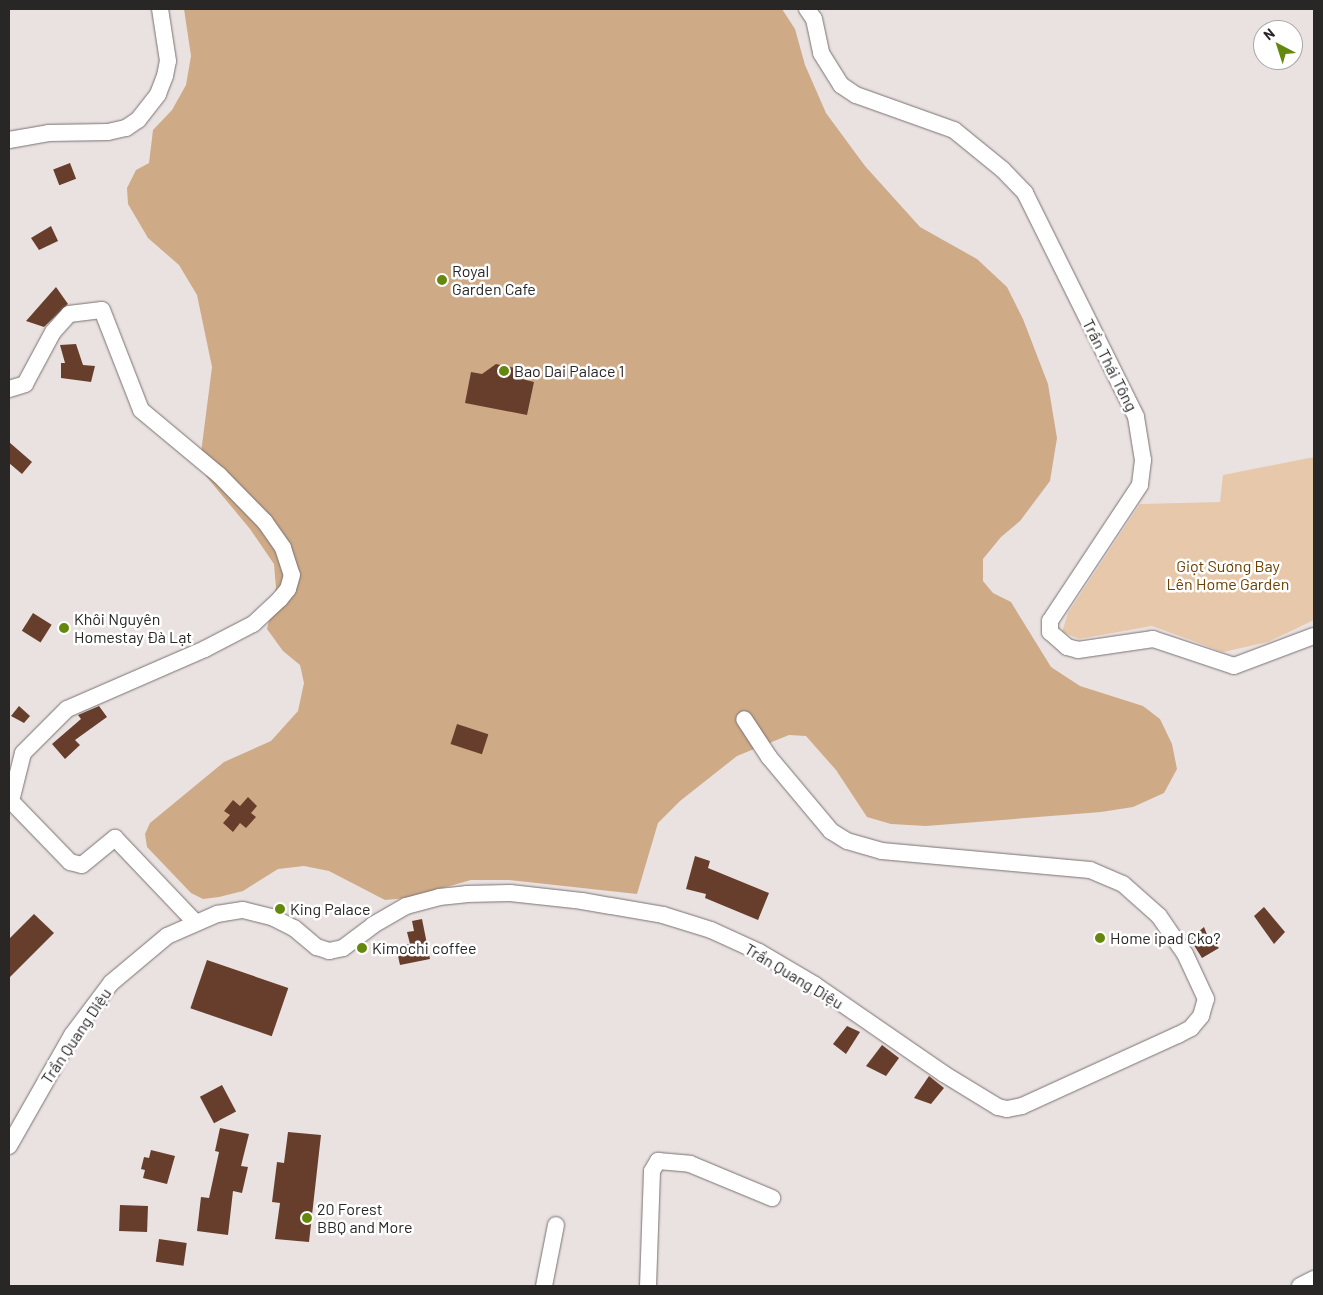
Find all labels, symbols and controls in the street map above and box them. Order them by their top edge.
north arrow [1253,20,1303,70]
text: N [1260,24,1278,43]
place label: Royal Garden Cafe [452,261,536,299]
marker: Royal Garden Cafe [436,274,448,286]
street label: Trần Thái Tông [1079,316,1141,414]
place label: Bao Dai Palace 1 [514,361,624,381]
marker: Bao Dai Palace 1 [498,365,510,377]
park label: Giọt Sương Bay Lên Home Garden [1167,556,1289,594]
place label: Khôi Nguyên Homestay Đà Lạt [74,609,192,647]
marker: Khôi Nguyên Homestay Đà Lạt [58,622,70,634]
place label: King Palace [290,899,370,919]
marker: King Palace [274,903,286,915]
place label: Home ipad Cko? [1110,928,1221,948]
marker: Home ipad Cko? [1094,932,1106,944]
place label: Kimochi coffee [372,938,477,958]
street label: Trần Quang Diệu [741,939,847,1013]
marker: Kimochi coffee [356,942,368,954]
street label: Trần Quang Diệu [37,984,115,1088]
place label: 20 Forest BBQ and More [317,1199,413,1237]
marker: 20 Forest BBQ and More [301,1212,313,1224]

